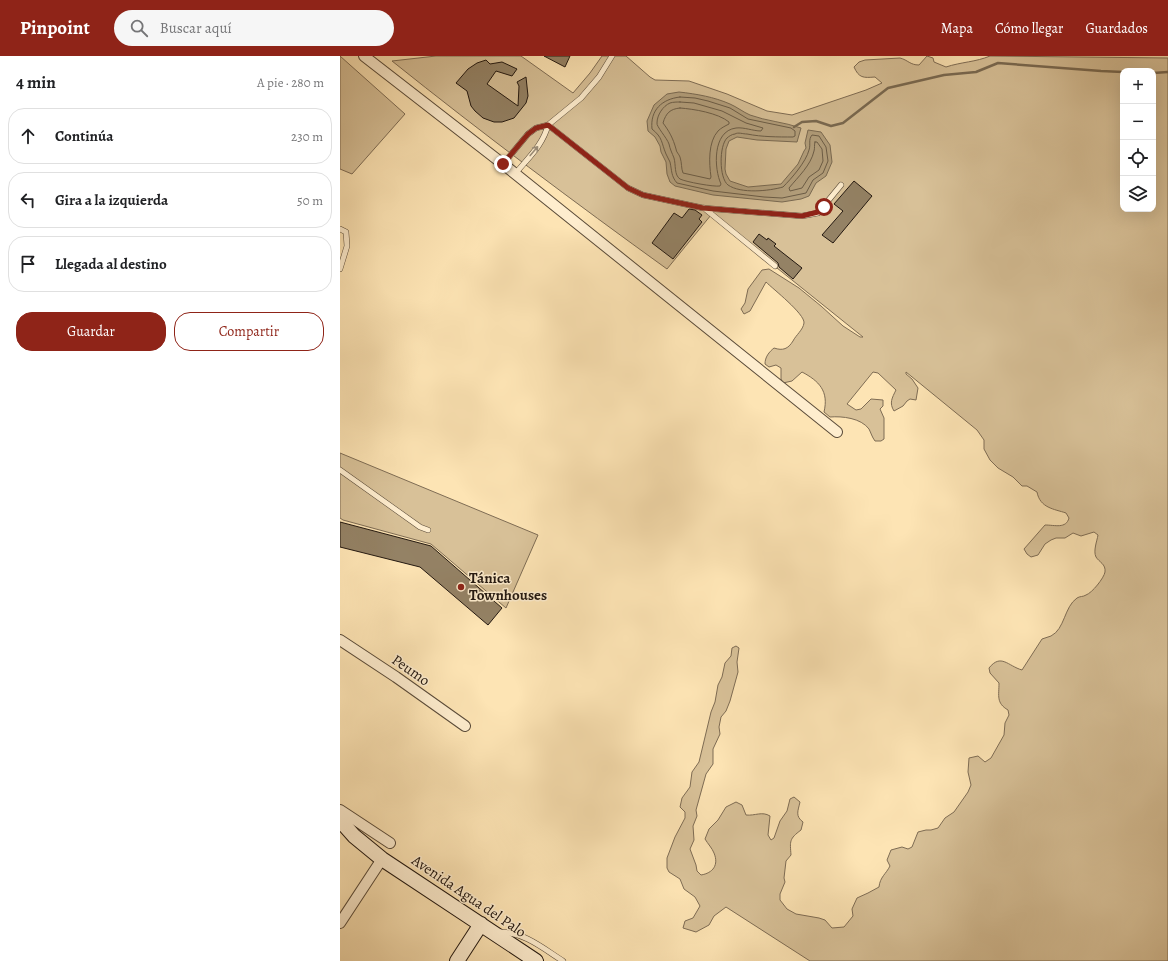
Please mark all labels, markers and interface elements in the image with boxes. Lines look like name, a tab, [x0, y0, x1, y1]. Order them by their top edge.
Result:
search box	[114, 10, 394, 46]
text: Pinpoint	[20, 15, 90, 41]
icon: search	[128, 17, 150, 39]
text: Buscar aquí	[160, 18, 232, 38]
text: Mapa	[941, 19, 973, 38]
text: Cómo llegar	[995, 19, 1063, 38]
text: Guardados	[1085, 19, 1148, 38]
map controls	[1120, 68, 1156, 212]
button: +	[1120, 68, 1156, 104]
text: 4 min	[16, 71, 56, 94]
text: A pie · 280 m	[257, 74, 324, 91]
button: −	[1120, 104, 1156, 140]
icon: ahead	[17, 125, 39, 147]
text: Continúa	[55, 126, 113, 146]
text: 230 m	[291, 128, 323, 145]
button: locate	[1120, 140, 1156, 176]
one-way arrow	[530, 146, 539, 156]
route end	[494, 155, 512, 173]
button: layers	[1120, 176, 1156, 212]
icon: left	[17, 189, 39, 211]
text: Gira a la izquierda	[55, 190, 168, 210]
text: 50 m	[297, 192, 323, 209]
route start	[815, 198, 833, 216]
icon: arrive	[17, 253, 39, 275]
text: Llegada al destino	[55, 254, 167, 274]
button: Guardar	[16, 312, 166, 351]
button: Compartir	[174, 312, 324, 351]
place label: Tánica Townhouses	[469, 568, 547, 605]
marker: Tánica Townhouses	[456, 582, 466, 592]
street label: Peumo	[388, 650, 434, 690]
street label: Avenida Agua del Palo	[407, 850, 530, 942]

